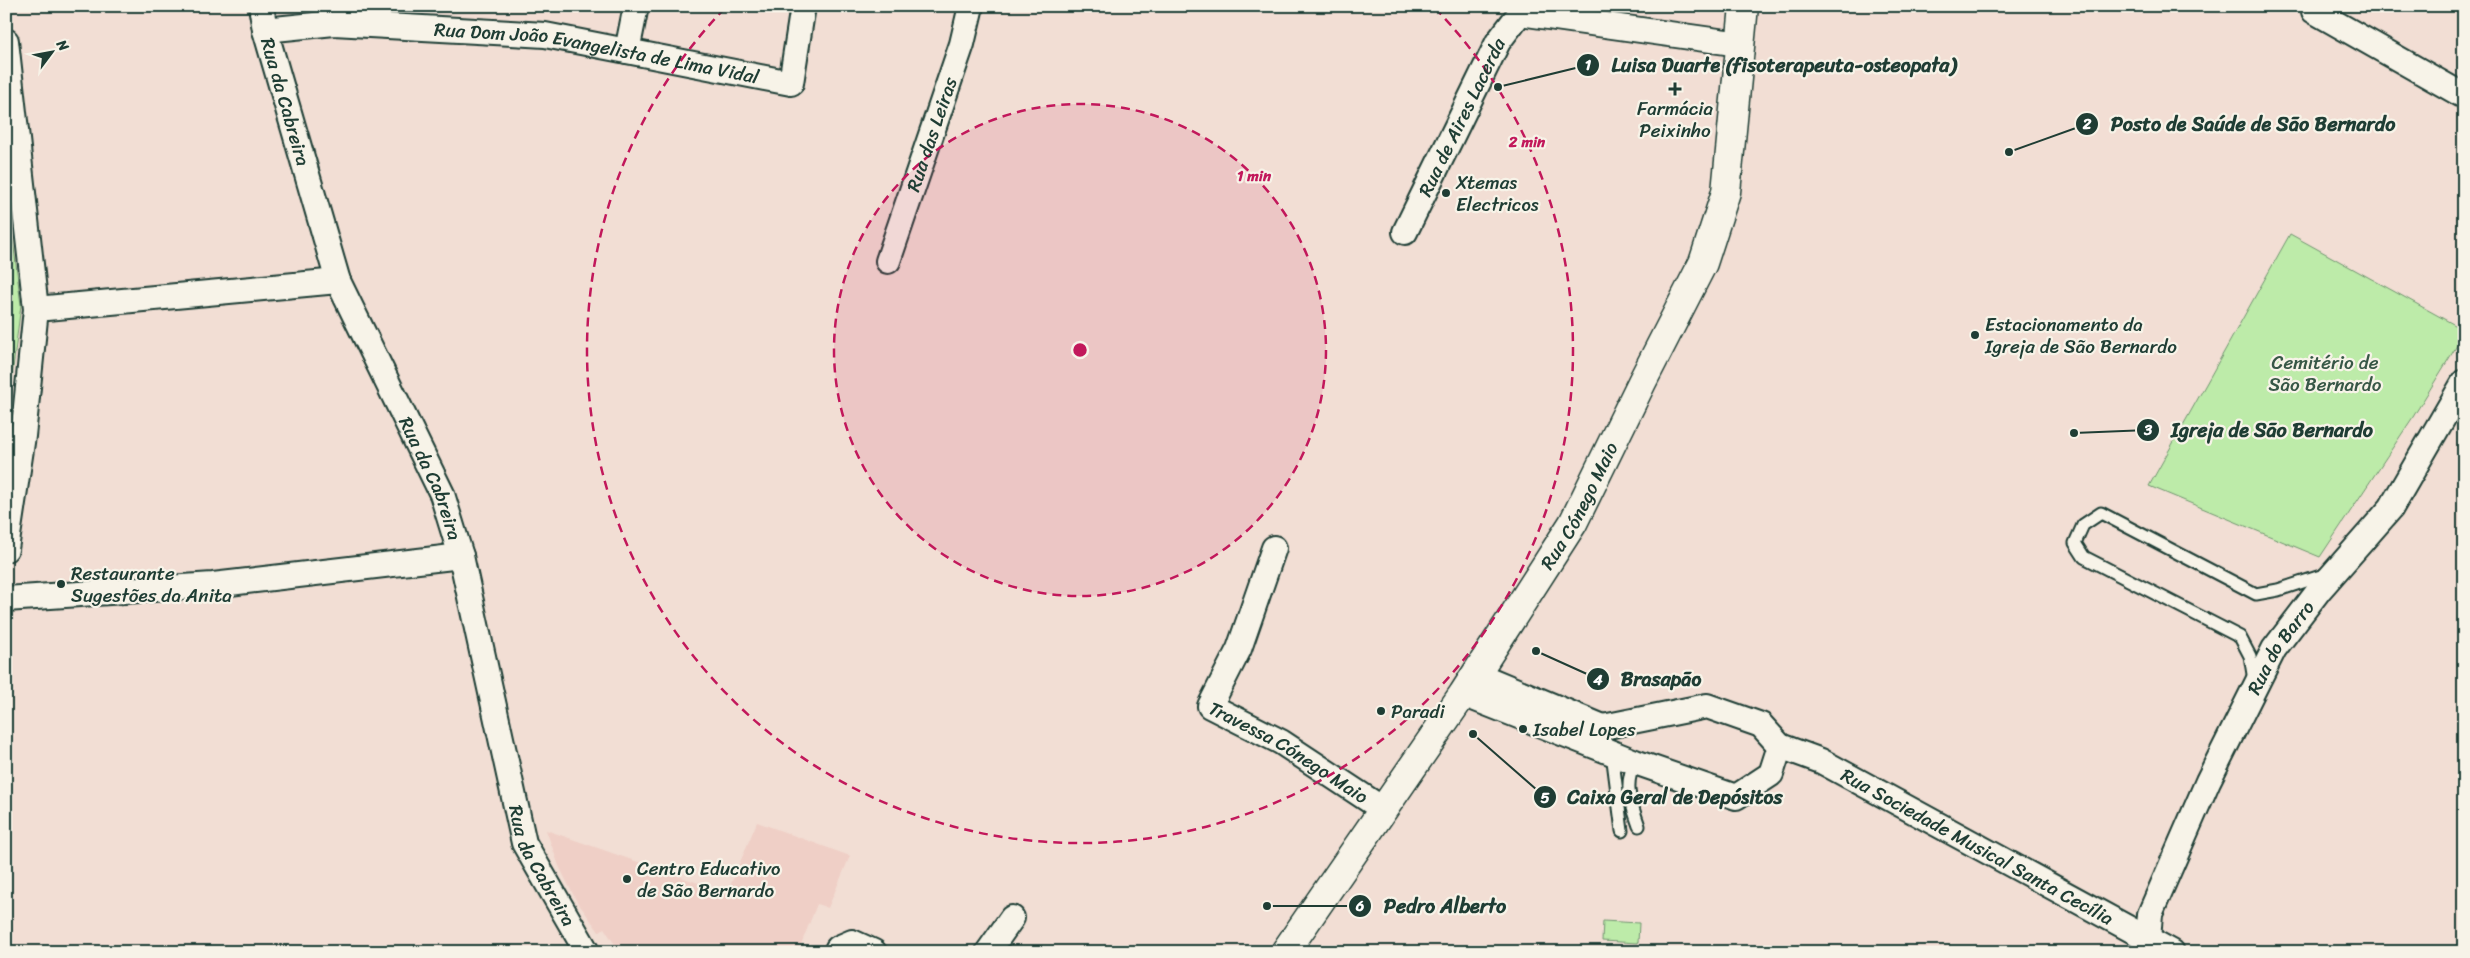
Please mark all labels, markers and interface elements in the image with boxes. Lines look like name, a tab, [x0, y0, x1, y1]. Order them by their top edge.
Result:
street label: Rua Dom João Evangelista de Lima Vidal	[433, 12, 762, 93]
north arrow	[28, 28, 78, 78]
street label: Rua de Aires Lacerda	[1408, 32, 1514, 202]
street label: Rua da Cabreira	[252, 33, 320, 170]
text: N	[49, 34, 76, 56]
callout: Luisa Duarte (fisoterapeuta-osteopata)	[1576, 47, 1967, 82]
text: Luisa Duarte (fisoterapeuta-osteopata)	[1612, 48, 1958, 83]
text: 1	[1585, 52, 1592, 78]
street label: Rua das Leiras	[896, 72, 966, 196]
marker: Farmácia Peixinho	[1669, 83, 1681, 95]
place label: Farmácia Peixinho	[1637, 92, 1713, 147]
callout: Posto de Saúde de São Bernardo	[2075, 107, 2405, 142]
text: Posto de Saúde de São Bernardo	[2111, 107, 2396, 142]
text: 2	[2082, 111, 2092, 137]
text: 2 min	[1508, 129, 1546, 155]
text: 1 min	[1237, 163, 1272, 189]
place label: Xtemas Electricos	[1455, 166, 1539, 221]
marker: Xtemas Electricos	[1440, 187, 1452, 199]
place label: Estacionamento da Igreja de São Bernardo	[1984, 308, 2177, 363]
marker: Estacionamento da Igreja de São Bernardo	[1969, 329, 1981, 341]
centre of rings	[1071, 341, 1089, 359]
park label: Cemitério de São Bernardo	[2268, 346, 2382, 401]
street label: Rua da Cabreira	[390, 410, 472, 545]
callout: Igreja de São Bernardo	[2136, 412, 2383, 447]
text: Igreja de São Bernardo	[2170, 413, 2374, 448]
text: 3	[2143, 417, 2153, 443]
street label: Rua Cónego Maio	[1531, 436, 1627, 576]
place label: Restaurante Sugestões da Anita	[71, 557, 232, 612]
marker: Restaurante Sugestões da Anita	[55, 578, 67, 590]
street label: Rua do Barro	[2237, 592, 2323, 700]
callout: Brasapão	[1586, 662, 1711, 697]
text: Brasapão	[1621, 662, 1701, 697]
text: 4	[1592, 667, 1603, 693]
street label: Travessa Cónego Maio	[1203, 691, 1376, 812]
place label: Paradi	[1391, 695, 1445, 728]
marker: Paradi	[1375, 705, 1387, 717]
place label: Isabel Lopes	[1532, 713, 1636, 746]
marker: Isabel Lopes	[1517, 723, 1529, 735]
street label: Rua Sociedade Musical Santa Cecília	[1835, 758, 2120, 934]
callout: Caixa Geral de Depósitos	[1532, 780, 1793, 815]
text: Caixa Geral de Depósitos	[1566, 780, 1783, 815]
text: 5	[1540, 785, 1550, 811]
street label: Rua da Cabreira	[500, 802, 585, 933]
place label: Centro Educativo de São Bernardo	[637, 852, 780, 907]
marker: Centro Educativo de São Bernardo	[621, 873, 633, 885]
callout: Pedro Alberto	[1348, 888, 1516, 923]
text: Pedro Alberto	[1384, 889, 1507, 924]
text: 6	[1355, 893, 1365, 919]

